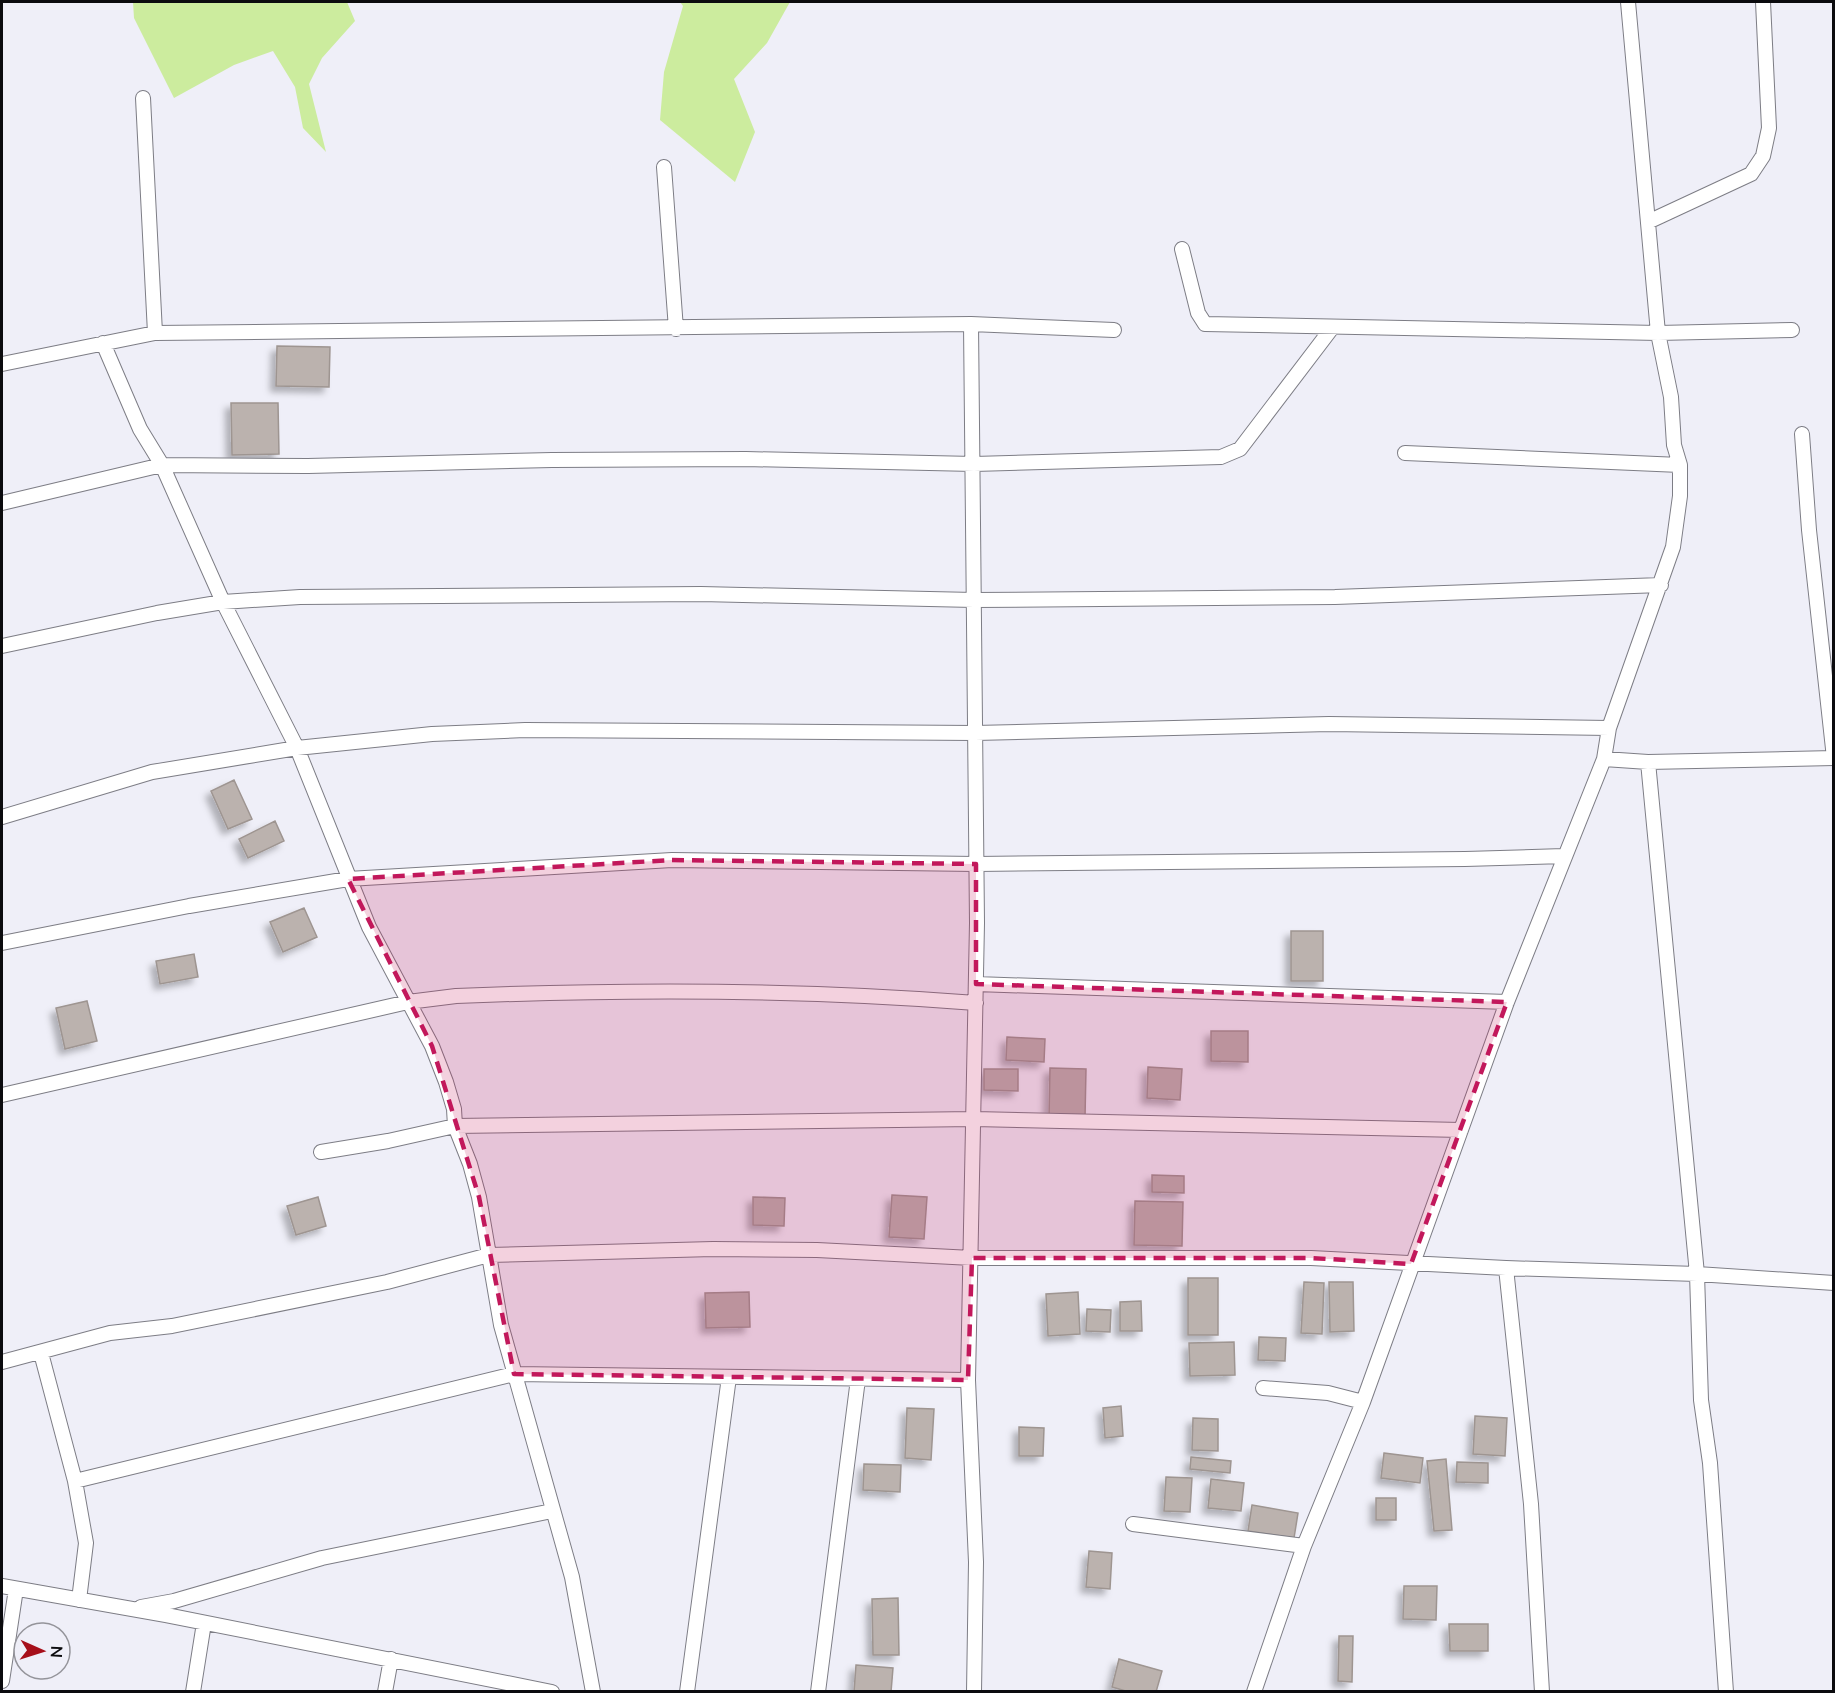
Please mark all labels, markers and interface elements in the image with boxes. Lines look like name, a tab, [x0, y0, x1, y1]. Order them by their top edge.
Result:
north arrow	[12, 1621, 72, 1681]
text: N	[47, 1645, 67, 1658]

